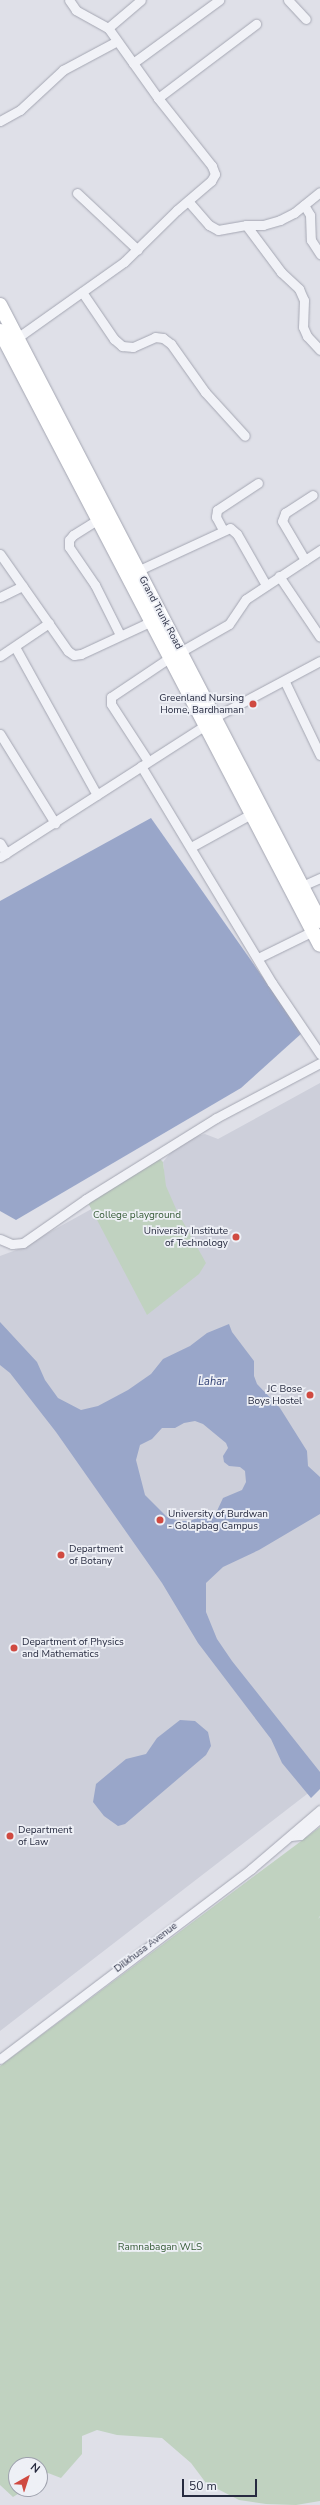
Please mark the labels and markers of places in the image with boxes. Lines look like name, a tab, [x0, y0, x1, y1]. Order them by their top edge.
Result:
place label: Greenland Nursing Home, Bardhaman	[159, 692, 244, 716]
marker: Greenland Nursing Home, Bardhaman	[247, 698, 259, 710]
place label: University Institute of Technology	[144, 1225, 228, 1248]
marker: University Institute of Technology	[231, 1232, 241, 1242]
place label: JC Bose Boys Hostel	[248, 1383, 302, 1406]
marker: JC Bose Boys Hostel	[305, 1390, 315, 1400]
place label: University of Burdwan - Golapbag Campus	[168, 1508, 268, 1532]
marker: University of Burdwan - Golapbag Campus	[155, 1515, 165, 1525]
place label: Department of Botany	[69, 1543, 123, 1566]
marker: Department of Botany	[56, 1550, 66, 1560]
place label: Department of Physics and Mathematics	[22, 1636, 124, 1660]
marker: Department of Physics and Mathematics	[9, 1643, 19, 1653]
place label: Department of Law	[18, 1824, 72, 1848]
marker: Department of Law	[5, 1831, 15, 1841]

